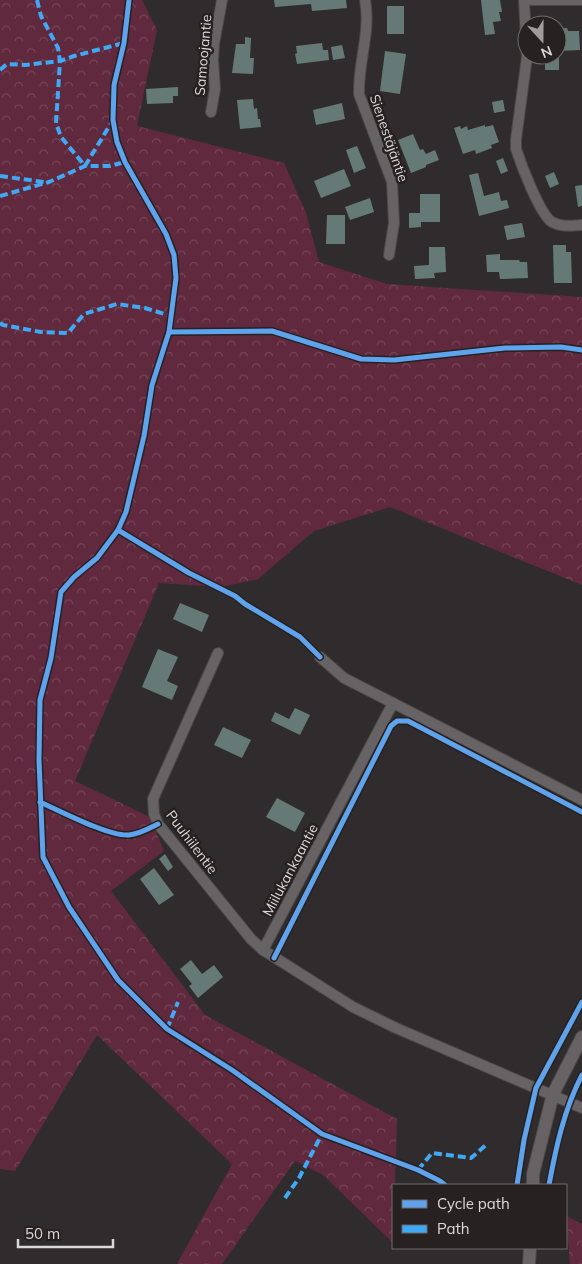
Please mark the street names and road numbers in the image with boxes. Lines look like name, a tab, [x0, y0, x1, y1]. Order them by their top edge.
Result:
street label: Samoojantie	[190, 14, 216, 96]
street label: Sienestäjäntie	[366, 92, 412, 184]
street label: Puuhiilentie	[162, 807, 222, 877]
street label: Miilukankaantie	[258, 821, 322, 919]

